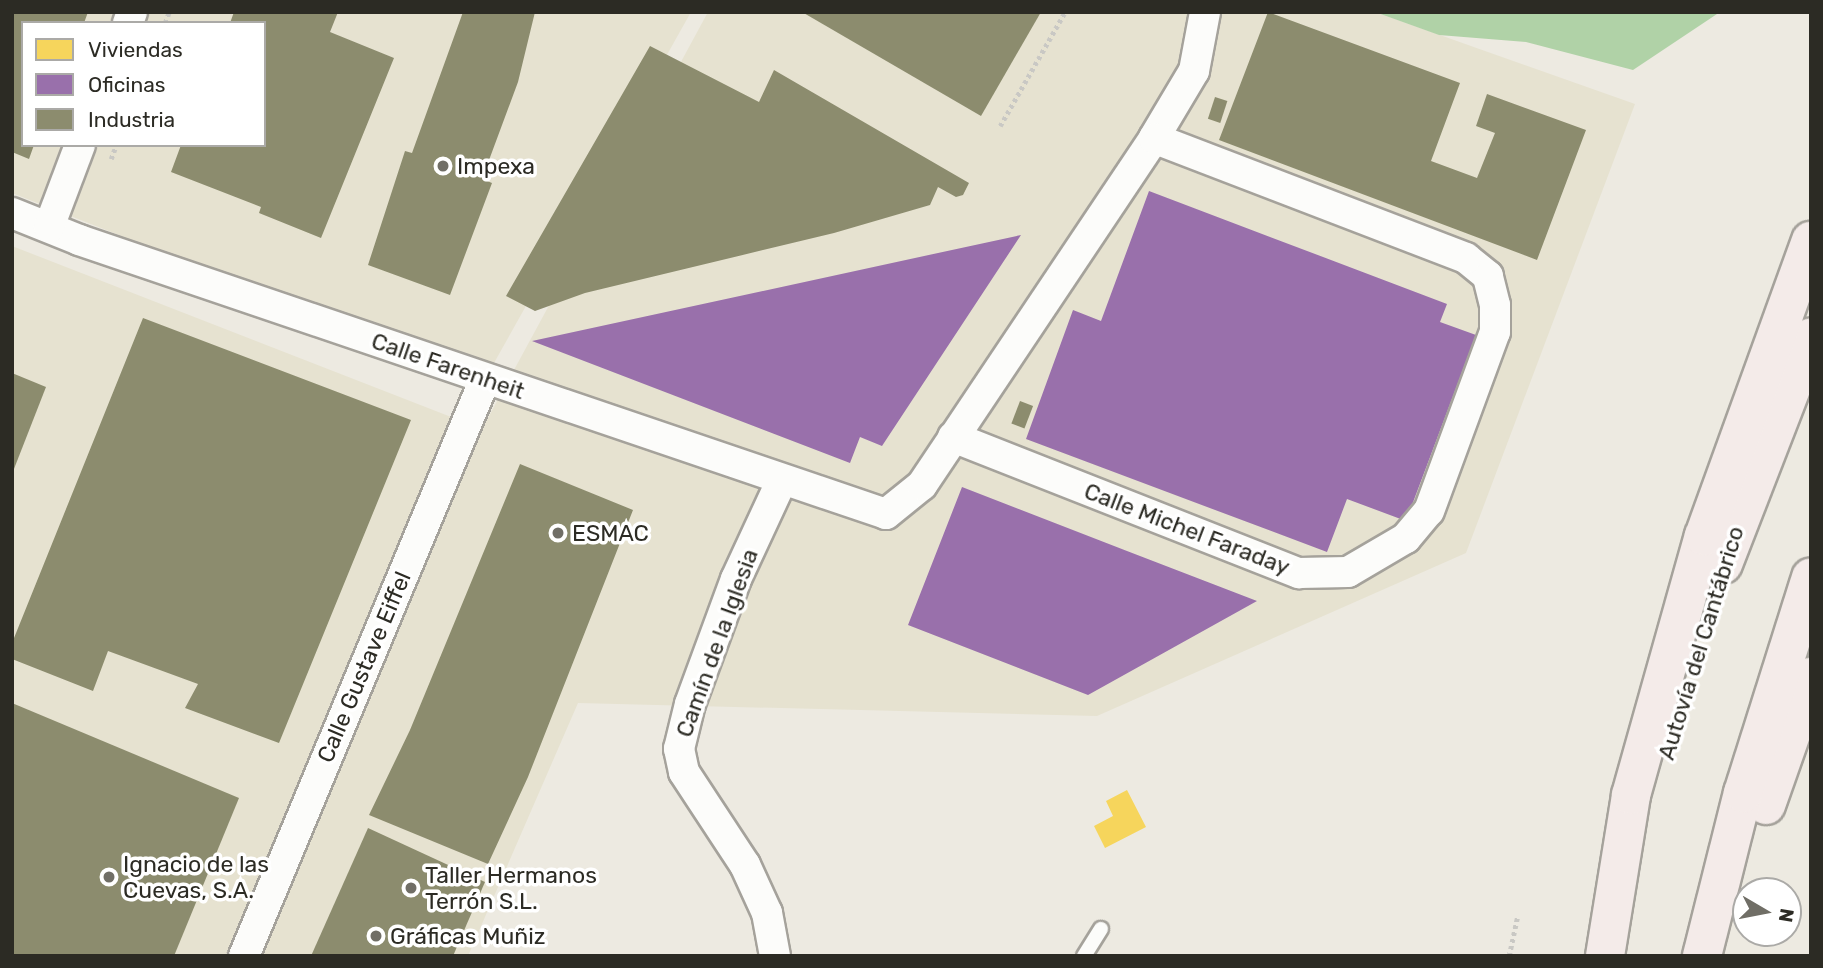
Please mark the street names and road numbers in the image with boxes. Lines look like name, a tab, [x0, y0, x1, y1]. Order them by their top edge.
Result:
street label: Calle Farenheit	[368, 327, 528, 405]
street label: Calle Michel Faraday	[1080, 477, 1294, 581]
street label: Autovía del Cantábrico	[1652, 523, 1750, 763]
street label: Camín de la Iglesia	[670, 545, 764, 741]
street label: Calle Gustave Eiffel	[311, 567, 417, 767]

